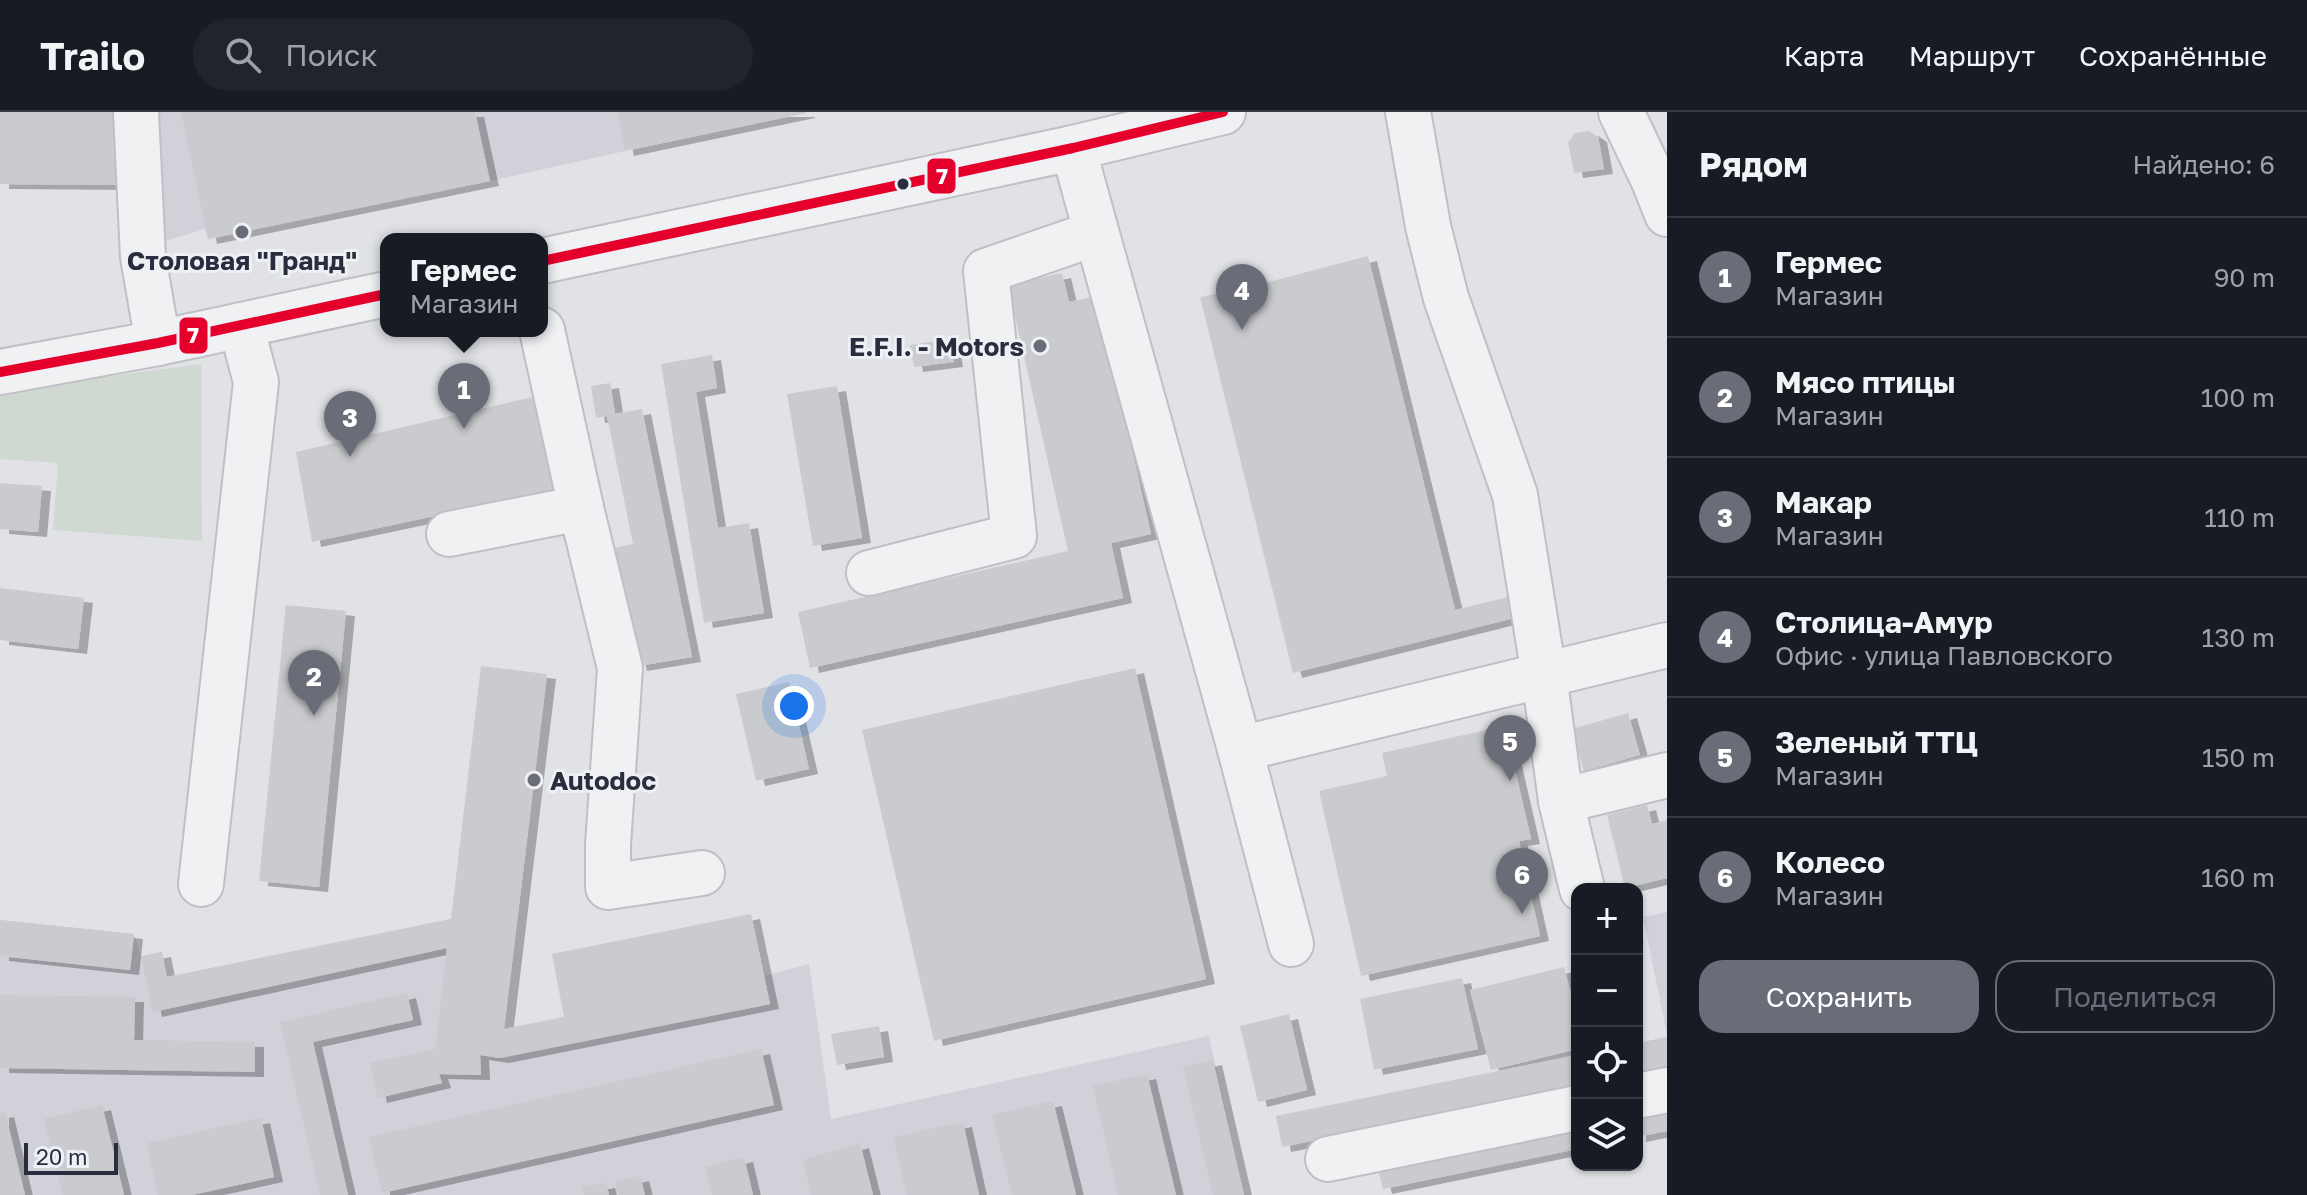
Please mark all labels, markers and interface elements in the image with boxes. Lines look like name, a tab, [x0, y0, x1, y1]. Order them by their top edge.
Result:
search box	[193, 19, 753, 91]
text: Trailo	[40, 33, 145, 78]
icon: search	[221, 33, 265, 77]
text: Поиск	[285, 37, 378, 73]
text: Карта	[1784, 39, 1865, 72]
text: Маршрут	[1909, 39, 2035, 72]
text: Сохранённые	[2079, 39, 2267, 72]
text: Рядом	[1699, 144, 1808, 184]
text: Найдено: 6	[2132, 149, 2275, 180]
line badge: 7	[926, 157, 957, 195]
text: 7	[936, 162, 948, 189]
unlabelled marker	[895, 176, 911, 192]
marker: Столовая "Гранд"	[233, 223, 251, 241]
popup	[380, 233, 548, 337]
text: Гермес	[1775, 244, 1882, 280]
place label: Столовая "Гранд"	[127, 245, 357, 276]
text: Гермес	[410, 252, 517, 288]
text: 1	[1718, 262, 1732, 293]
text: 90 m	[2214, 262, 2275, 293]
pin: 4	[1216, 264, 1268, 330]
text: Магазин	[1775, 280, 1884, 311]
text: Магазин	[410, 288, 518, 319]
line badge: 7	[178, 316, 209, 355]
text: 7	[187, 321, 199, 348]
place label: E.F.I. - Motors	[849, 331, 1024, 362]
marker: E.F.I. - Motors	[1031, 337, 1049, 355]
pin: 1	[438, 363, 490, 429]
text: Мясо птицы	[1775, 364, 1956, 400]
text: 2	[1717, 382, 1733, 413]
text: 100 m	[2201, 382, 2275, 413]
pin: 3	[324, 391, 376, 457]
text: Магазин	[1775, 400, 1884, 431]
text: Макар	[1775, 484, 1872, 520]
text: 3	[1717, 502, 1733, 533]
text: 110 m	[2204, 502, 2275, 533]
text: Магазин	[1775, 520, 1884, 551]
text: Столица-Амур	[1775, 604, 1993, 640]
text: 4	[1717, 622, 1733, 653]
text: 130 m	[2202, 622, 2275, 653]
text: Офис · улица Павловского	[1775, 640, 2113, 671]
pin: 2	[288, 650, 340, 716]
your location	[774, 686, 814, 726]
pin: 5	[1484, 715, 1536, 781]
text: Зеленый ТТЦ	[1775, 724, 1978, 760]
text: 5	[1717, 742, 1733, 773]
text: 150 m	[2202, 742, 2275, 773]
text: Магазин	[1775, 760, 1884, 791]
place label: Autodoc	[550, 765, 656, 796]
marker: Autodoc	[525, 771, 543, 789]
text: Колесо	[1775, 844, 1885, 880]
pin: 6	[1496, 848, 1548, 914]
text: 6	[1717, 862, 1733, 893]
text: 160 m	[2201, 862, 2275, 893]
text: Магазин	[1775, 880, 1884, 911]
map controls	[1571, 883, 1643, 1171]
button: +	[1571, 883, 1643, 955]
button: −	[1571, 955, 1643, 1027]
button: Сохранить	[1699, 960, 1979, 1033]
button: Поделиться	[1995, 960, 2275, 1033]
button: locate	[1571, 1027, 1643, 1099]
button: layers	[1571, 1099, 1643, 1171]
scale bar	[24, 1139, 118, 1175]
text: 20 m	[36, 1143, 87, 1170]

